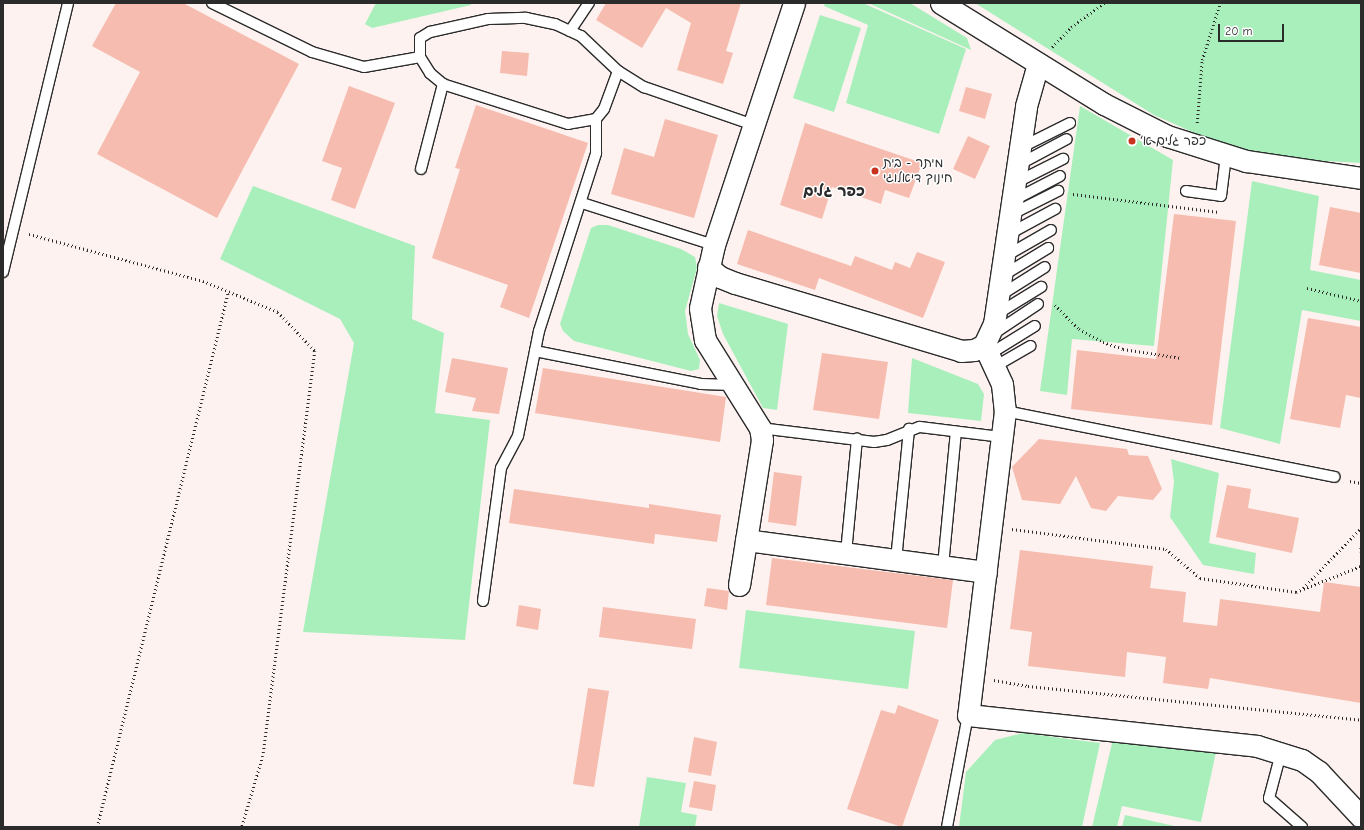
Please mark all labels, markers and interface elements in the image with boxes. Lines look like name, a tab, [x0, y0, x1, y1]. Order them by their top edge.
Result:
scale bar	[1220, 16, 1286, 42]
text: 20 m	[1225, 24, 1253, 38]
place label: כפר גלים א׳	[1140, 133, 1206, 149]
marker: כפר גלים א׳	[1127, 136, 1137, 146]
place label: מיתר - בית חינוך דיאלוגי	[883, 156, 953, 187]
marker: מיתר - בית חינוך דיאלוגי	[870, 166, 880, 176]
district label: כפר גלים	[803, 183, 865, 201]

